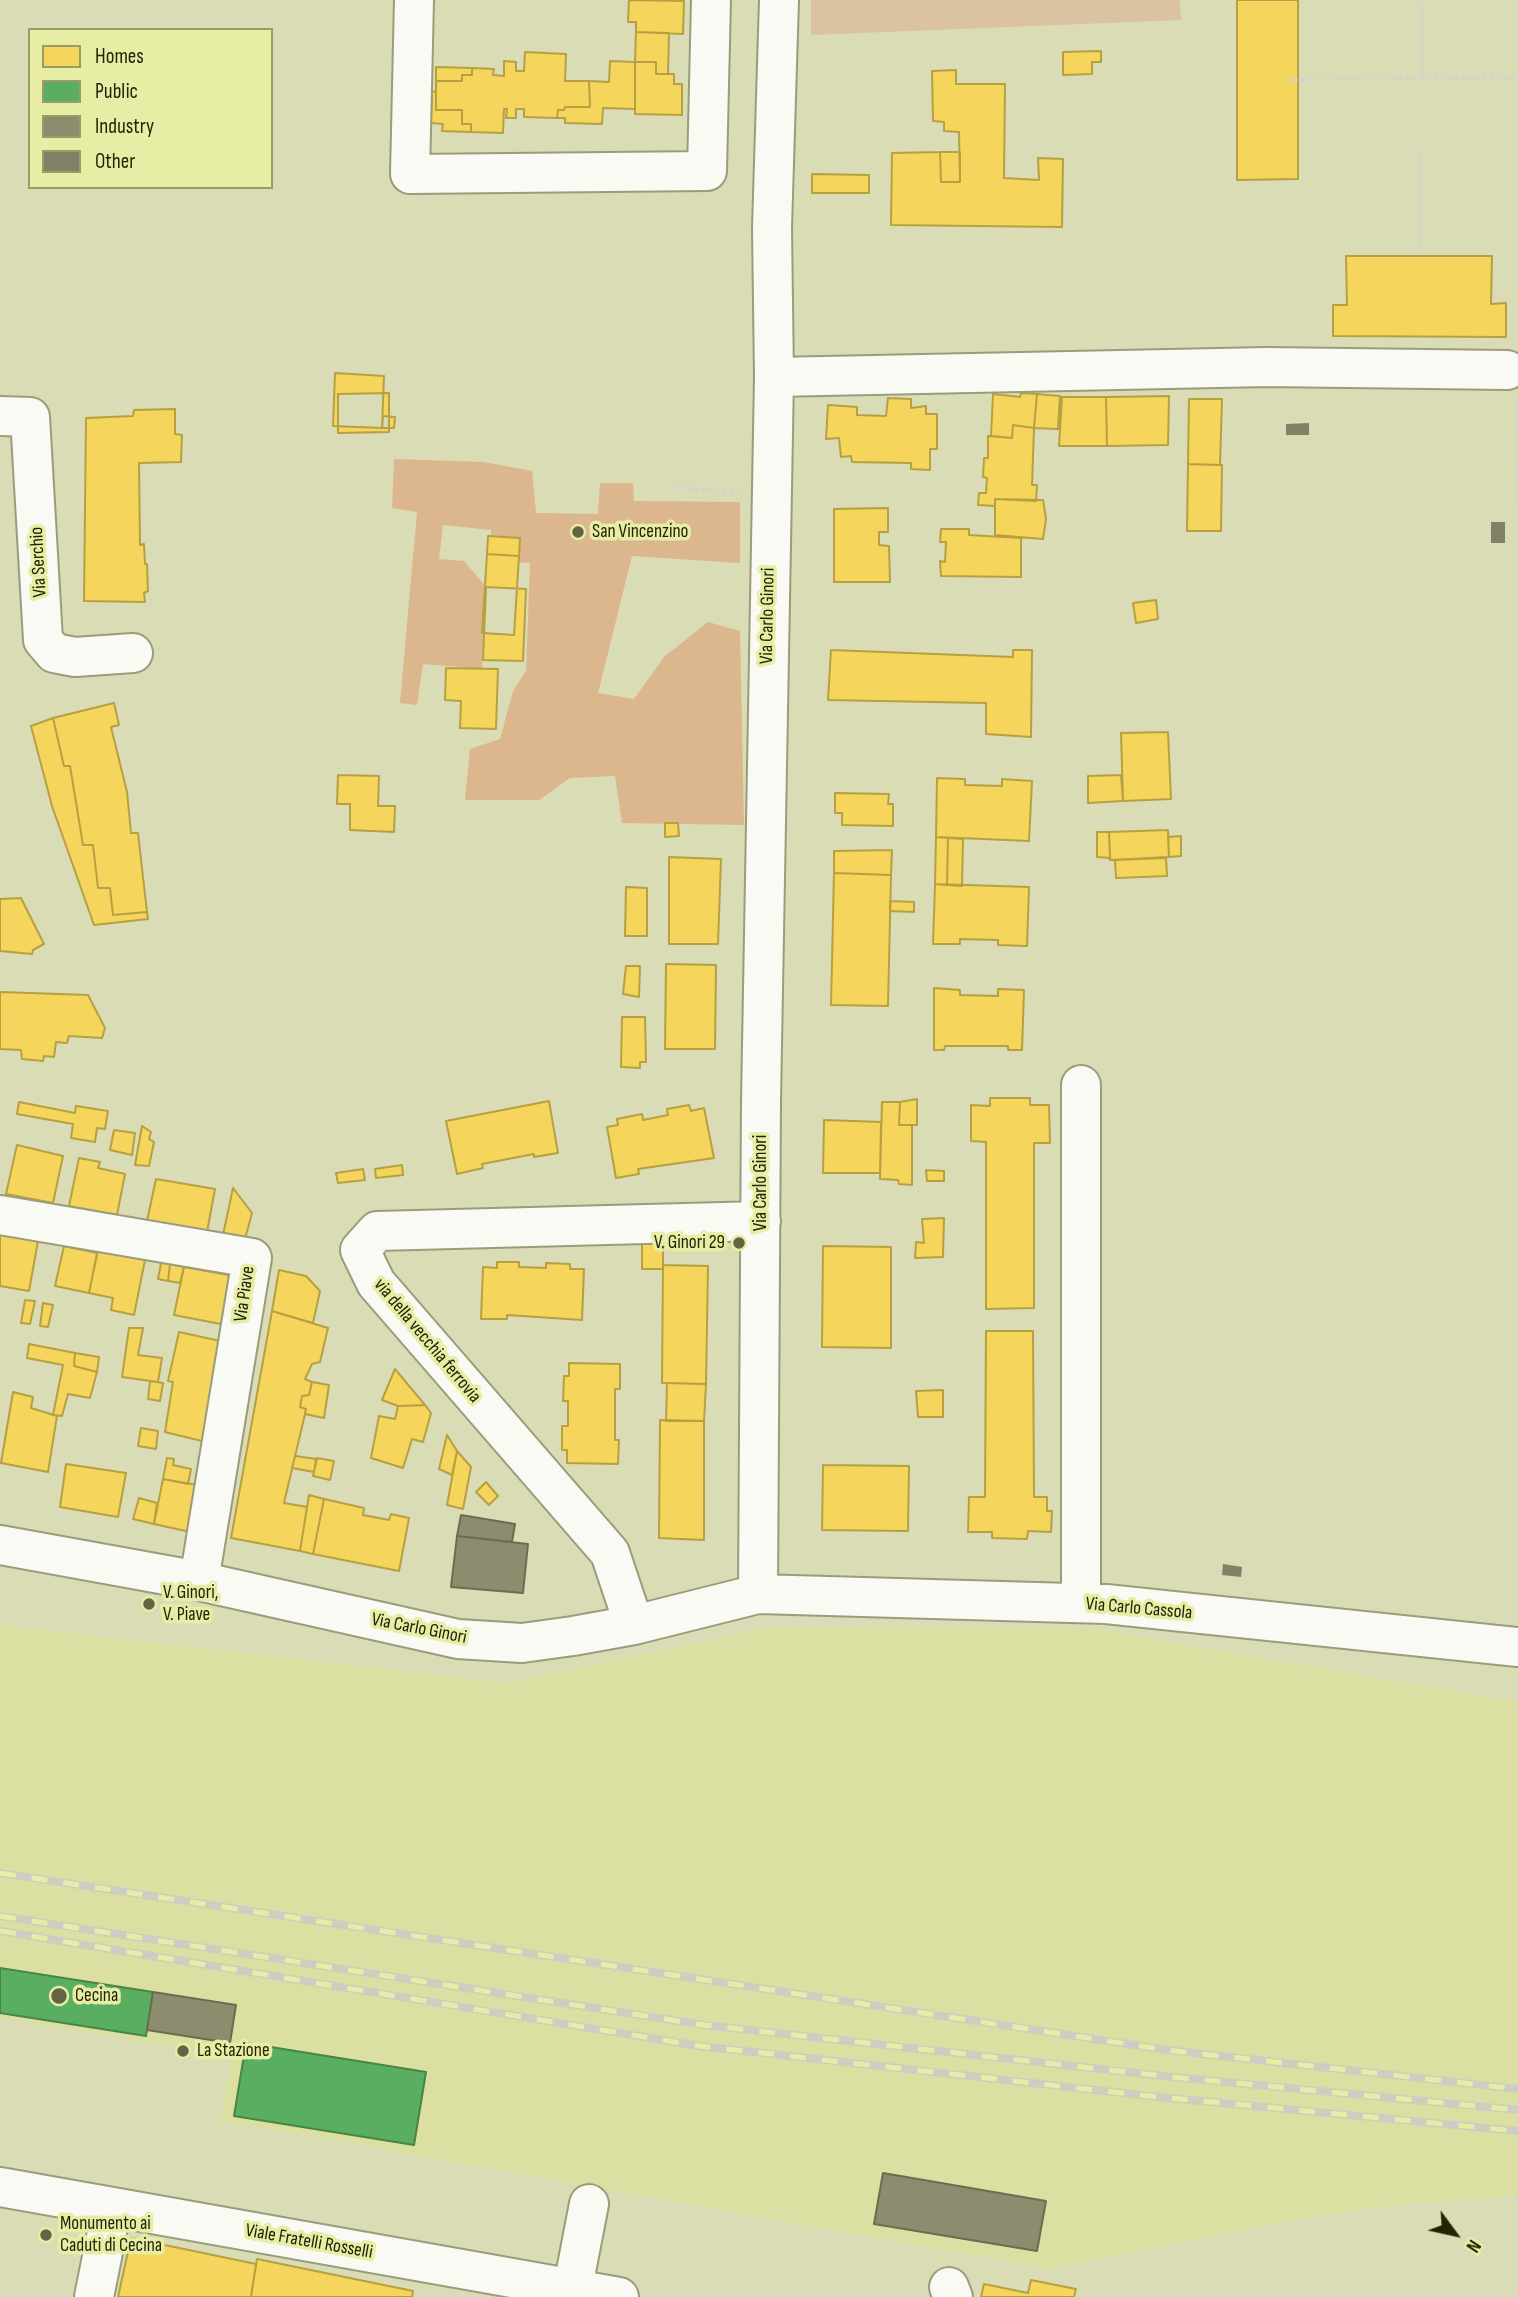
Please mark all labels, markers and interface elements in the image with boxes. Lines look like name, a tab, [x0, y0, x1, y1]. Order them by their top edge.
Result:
legend	[28, 28, 273, 189]
text: Homes	[95, 44, 144, 69]
text: Public	[95, 79, 138, 104]
text: Industry	[95, 114, 154, 139]
text: Other	[95, 149, 135, 174]
place label: San Vincenzino	[592, 521, 688, 543]
marker: San Vincenzino	[570, 524, 586, 540]
street label: Via Serchio	[26, 526, 52, 598]
street label: Via Carlo Ginori	[756, 568, 780, 664]
street label: Via Carlo Ginori	[750, 1135, 772, 1231]
place label: V. Ginori 29	[654, 1232, 725, 1254]
marker: V. Ginori 29	[731, 1235, 747, 1251]
street label: Via Piave	[230, 1265, 260, 1323]
street label: via della vecchia ferrovia	[368, 1274, 486, 1408]
place label: V. Ginori, V. Piave	[163, 1582, 218, 1626]
street label: Via Carlo Cassola	[1085, 1593, 1193, 1625]
marker: V. Ginori, V. Piave	[141, 1596, 157, 1612]
street label: Via Carlo Ginori	[369, 1609, 469, 1649]
place label: Cecina	[75, 1985, 118, 2007]
marker: Cecina	[49, 1986, 69, 2006]
place label: La Stazione	[197, 2040, 270, 2062]
marker: La Stazione	[175, 2043, 191, 2059]
north arrow	[1420, 2199, 1490, 2269]
place label: Monumento ai Caduti di Cecina	[60, 2213, 162, 2257]
street label: Viale Fratelli Rosselli	[243, 2220, 375, 2264]
marker: Monumento ai Caduti di Cecina	[38, 2227, 54, 2243]
text: N	[1461, 2235, 1485, 2256]

